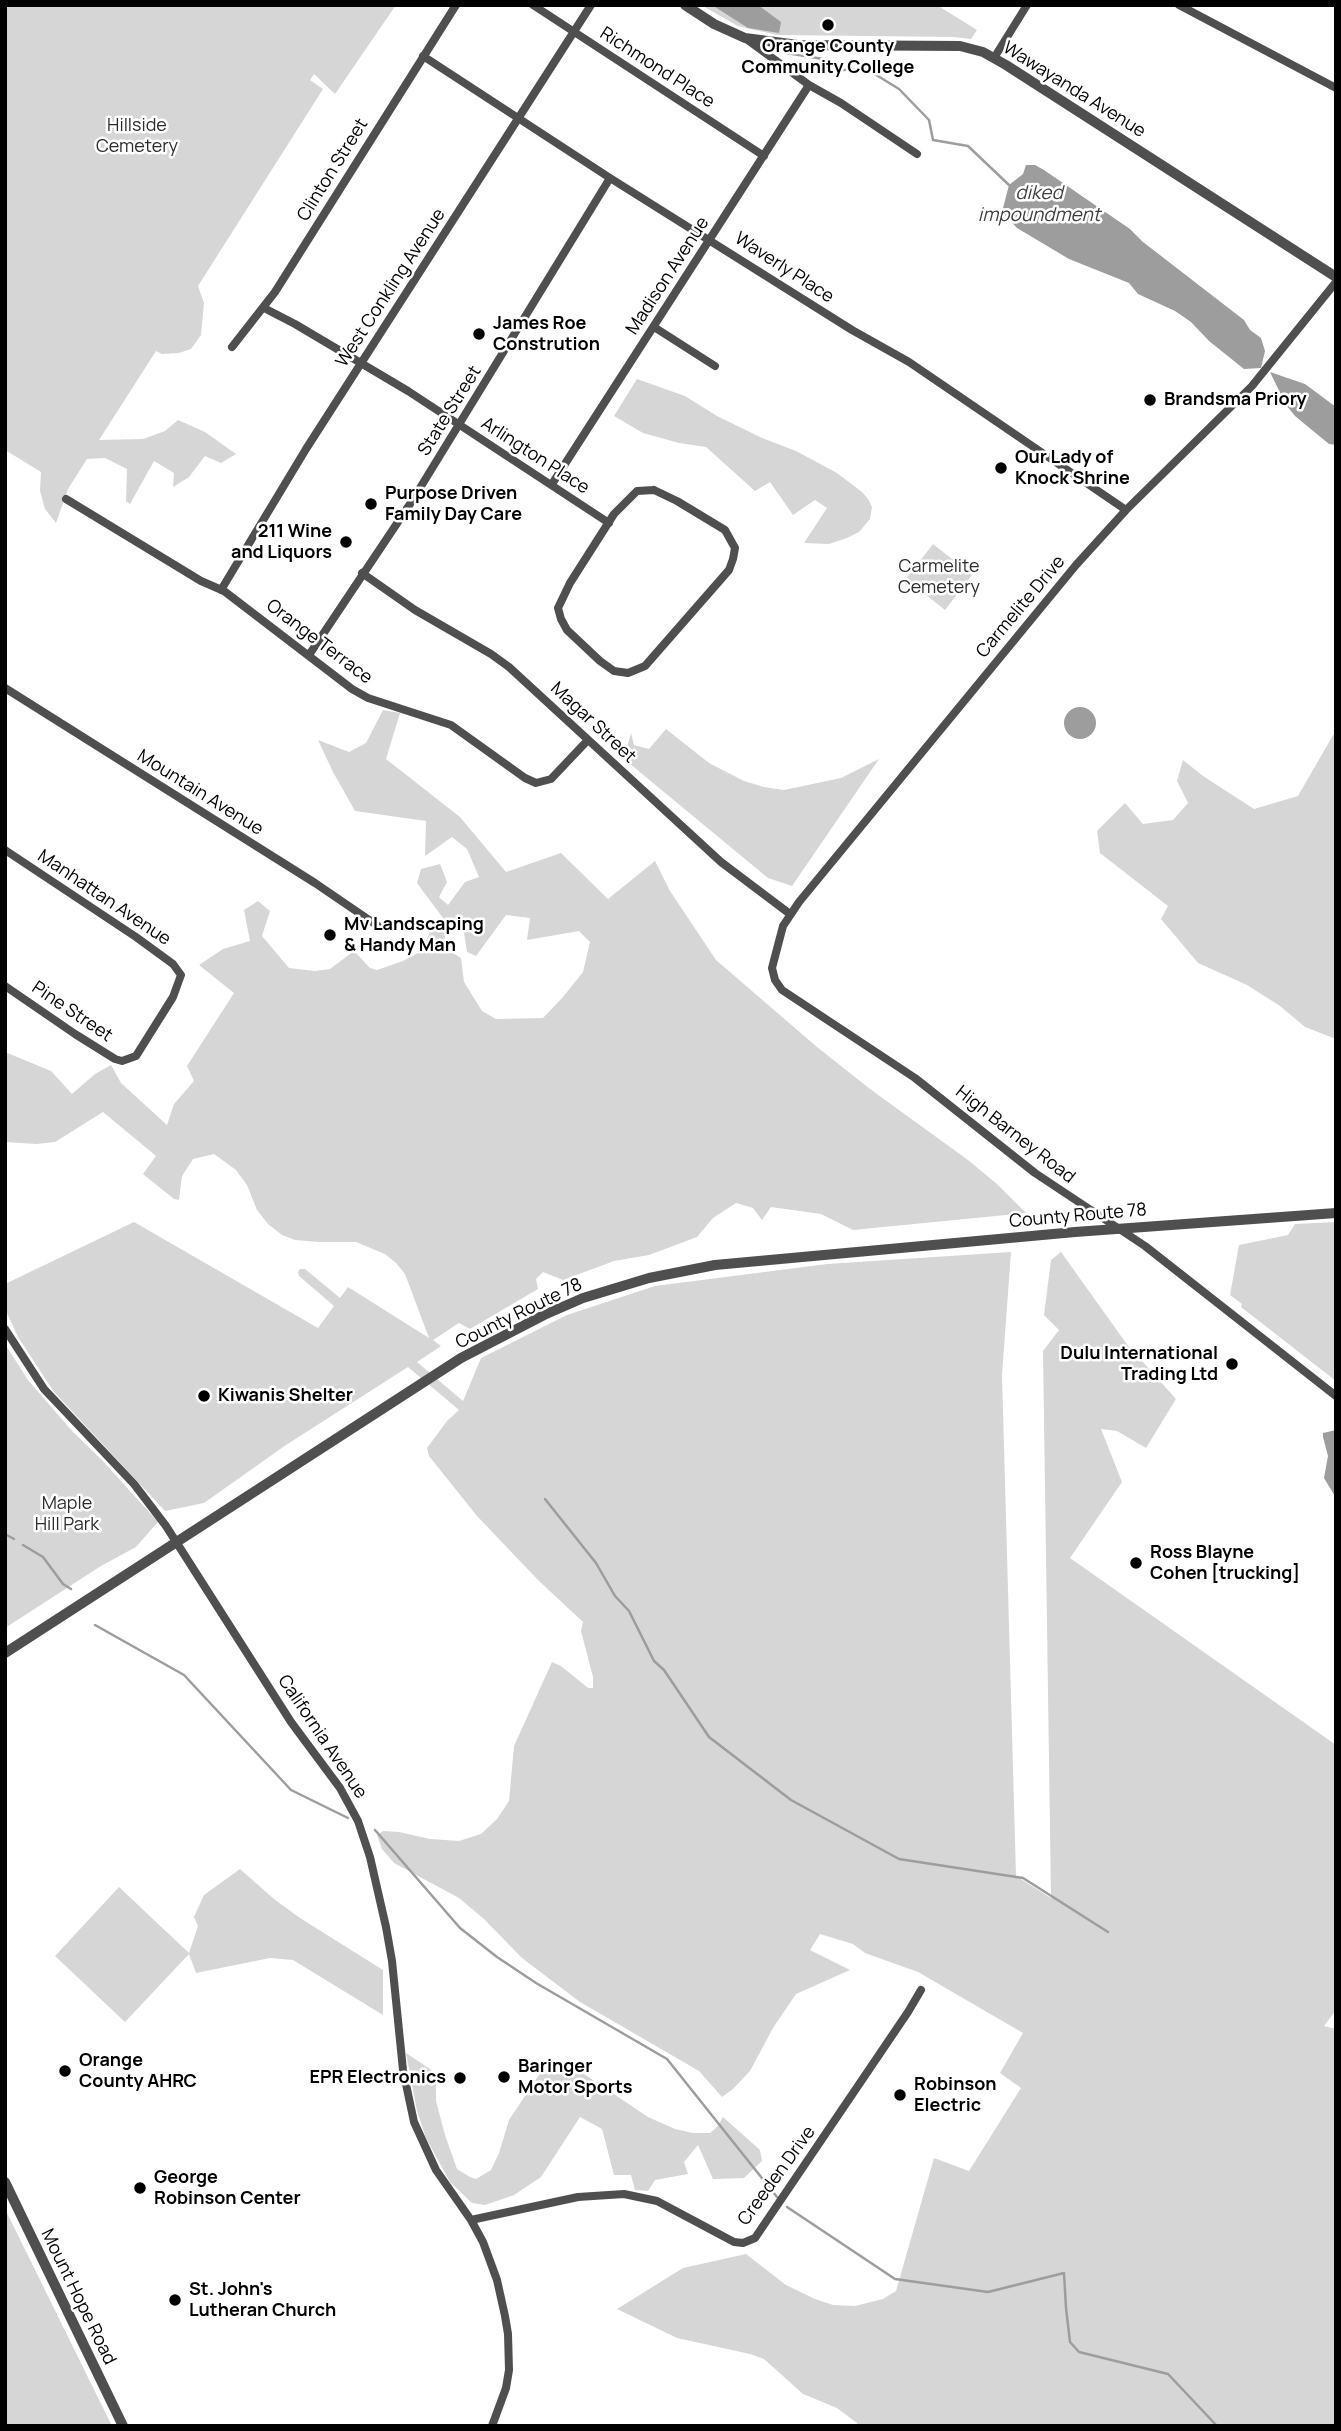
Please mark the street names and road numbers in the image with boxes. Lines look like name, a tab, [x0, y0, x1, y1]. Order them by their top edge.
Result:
street label: Richmond Place	[596, 23, 718, 113]
street label: Wawayanda Avenue	[999, 37, 1149, 143]
street label: Clinton Street	[293, 115, 373, 225]
street label: West Conkling Avenue	[332, 205, 450, 371]
street label: Madison Avenue	[622, 213, 714, 339]
street label: Waverly Place	[730, 228, 838, 308]
street label: State Street	[414, 362, 486, 460]
street label: Arlington Place	[477, 413, 593, 499]
street label: Carmelite Drive	[972, 552, 1070, 662]
street label: Orange Terrace	[262, 595, 376, 689]
street label: Magar Street	[546, 678, 640, 768]
street label: Mountain Avenue	[133, 746, 267, 840]
street label: Manhattan Avenue	[33, 845, 175, 951]
street label: Pine Street	[28, 977, 116, 1047]
street label: High Barney Road	[951, 1082, 1079, 1188]
street label: County Route 78	[1008, 1199, 1148, 1233]
street label: County Route 78	[452, 1274, 586, 1354]
street label: California Avenue	[273, 1671, 371, 1803]
street label: Creeden Drive	[734, 2122, 820, 2230]
street label: Mount Hope Road	[36, 2226, 120, 2368]

